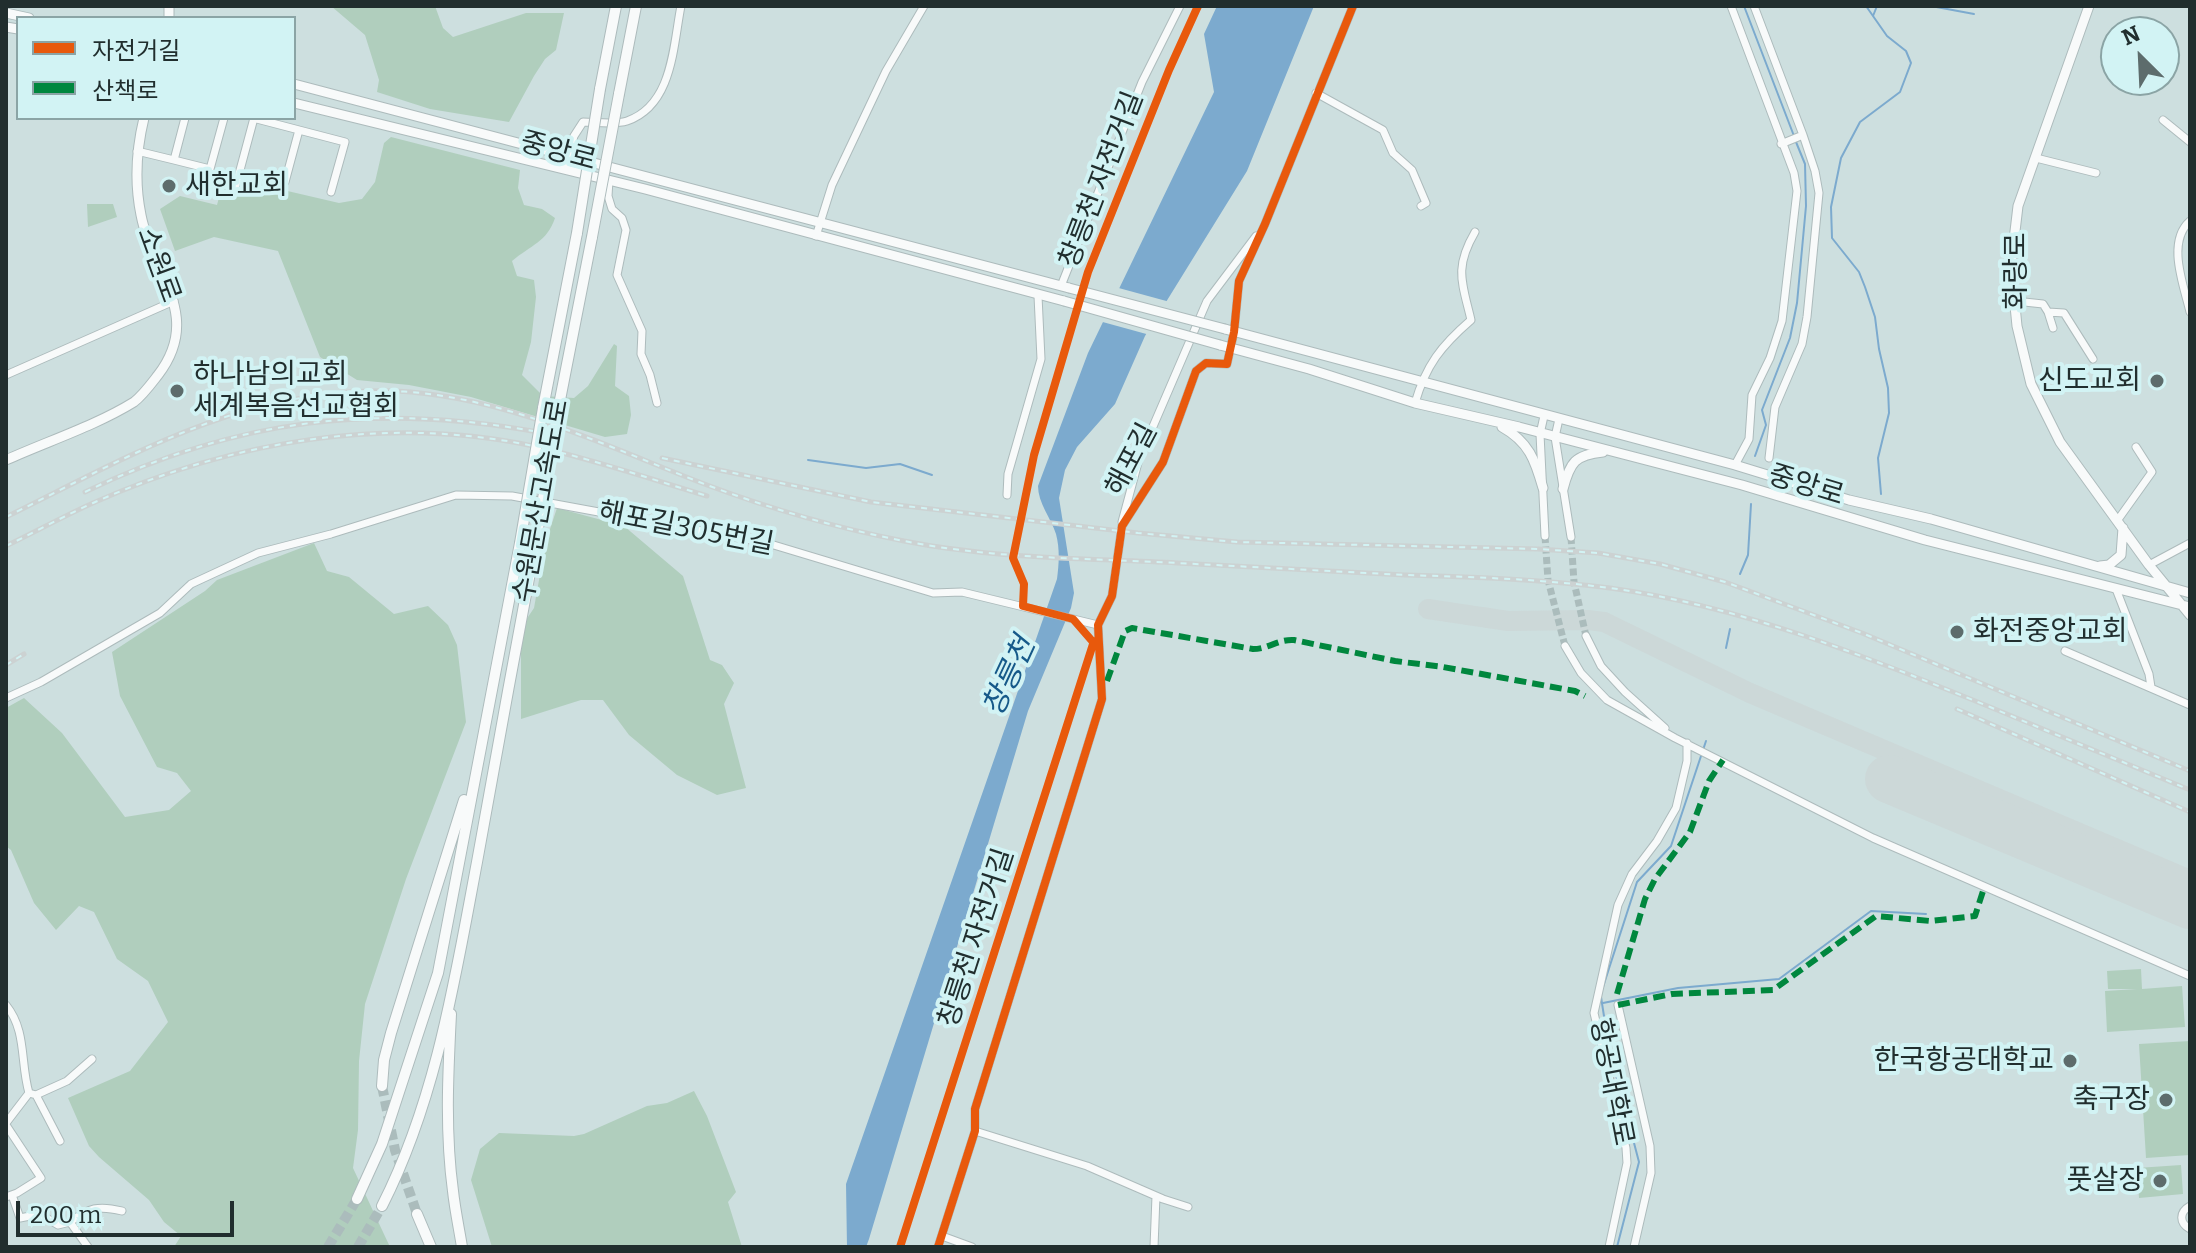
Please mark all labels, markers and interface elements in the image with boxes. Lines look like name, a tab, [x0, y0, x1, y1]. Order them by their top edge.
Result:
legend	[16, 16, 296, 120]
north arrow	[2100, 16, 2180, 96]
text: N	[2118, 20, 2144, 51]
text: 자전거길	[92, 37, 180, 65]
text: 산책로	[92, 77, 158, 105]
street label: 창릉천 자전거길	[1053, 87, 1151, 273]
street label: 중앙로	[516, 126, 600, 178]
place label: 새한교회	[185, 169, 288, 203]
marker: 새한교회	[160, 177, 178, 195]
street label: 소원로	[129, 223, 187, 307]
street label: 화랑로	[2000, 232, 2034, 310]
place label: 하나남의교회 세계복음선교협회	[193, 358, 399, 424]
place label: 신도교회	[2038, 364, 2141, 398]
marker: 신도교회	[2148, 372, 2166, 390]
marker: 하나남의교회 세계복음선교협회	[168, 382, 186, 400]
street label: 수원문산고속도로	[508, 397, 576, 605]
street label: 해포길	[1099, 418, 1165, 502]
street label: 중앙로	[1764, 459, 1848, 513]
street label: 해포길305번길	[596, 496, 776, 562]
place label: 화전중앙교회	[1973, 615, 2128, 649]
marker: 화전중앙교회	[1948, 623, 1966, 641]
water label: 창릉천	[976, 632, 1044, 722]
street label: 창릉천 자전거길	[932, 844, 1022, 1032]
street label: 항공대학로	[1582, 1016, 1640, 1148]
place label: 한국항공대학교	[1874, 1044, 2054, 1078]
marker: 한국항공대학교	[2061, 1052, 2079, 1070]
place label: 축구장	[2073, 1083, 2150, 1117]
marker: 축구장	[2157, 1091, 2175, 1109]
place label: 풋살장	[2067, 1164, 2144, 1198]
marker: 풋살장	[2151, 1172, 2169, 1190]
scale bar	[20, 1185, 238, 1235]
text: 200 m	[30, 1201, 102, 1229]

